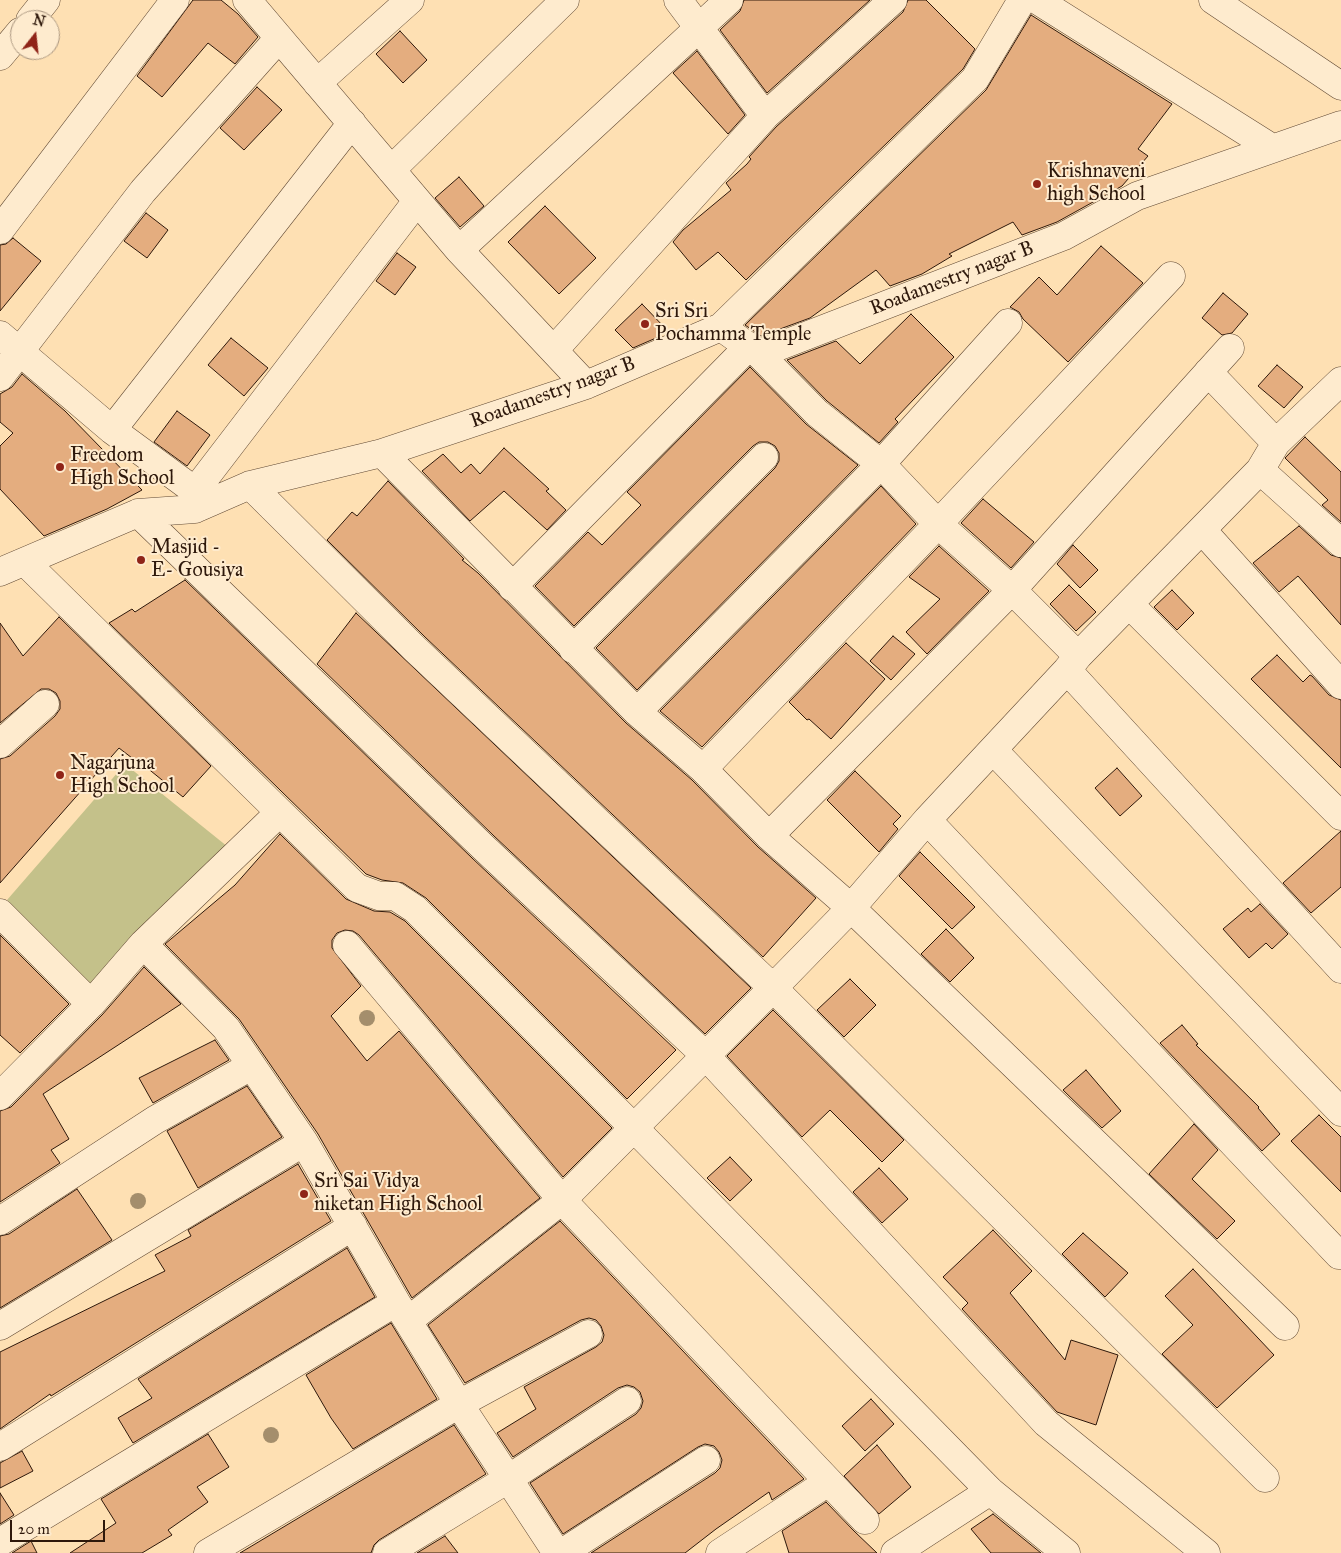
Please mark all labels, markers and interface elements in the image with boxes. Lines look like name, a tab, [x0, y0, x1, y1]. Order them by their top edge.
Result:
north arrow	[10, 10, 60, 60]
text: N	[31, 11, 47, 31]
place label: Krishnaveni high School	[1047, 160, 1146, 207]
marker: Krishnaveni high School	[1031, 178, 1043, 190]
street label: Roadamestry nagar B	[867, 237, 1037, 321]
place label: Sri Sri Pochamma Temple	[655, 300, 811, 347]
marker: Sri Sri Pochamma Temple	[639, 318, 651, 330]
street label: Roadamestry nagar B	[467, 352, 639, 434]
place label: Freedom High School	[70, 444, 174, 491]
marker: Freedom High School	[54, 461, 66, 473]
place label: Masjid - E- Gousiya	[151, 536, 244, 583]
marker: Masjid - E- Gousiya	[135, 554, 147, 566]
place label: Nagarjuna High School	[70, 752, 174, 799]
marker: Nagarjuna High School	[54, 769, 66, 781]
place label: Sri Sai Vidya niketan High School	[314, 1170, 483, 1217]
marker: Sri Sai Vidya niketan High School	[298, 1188, 310, 1200]
scale bar	[12, 1510, 108, 1542]
text: 20 m	[18, 1520, 50, 1538]

